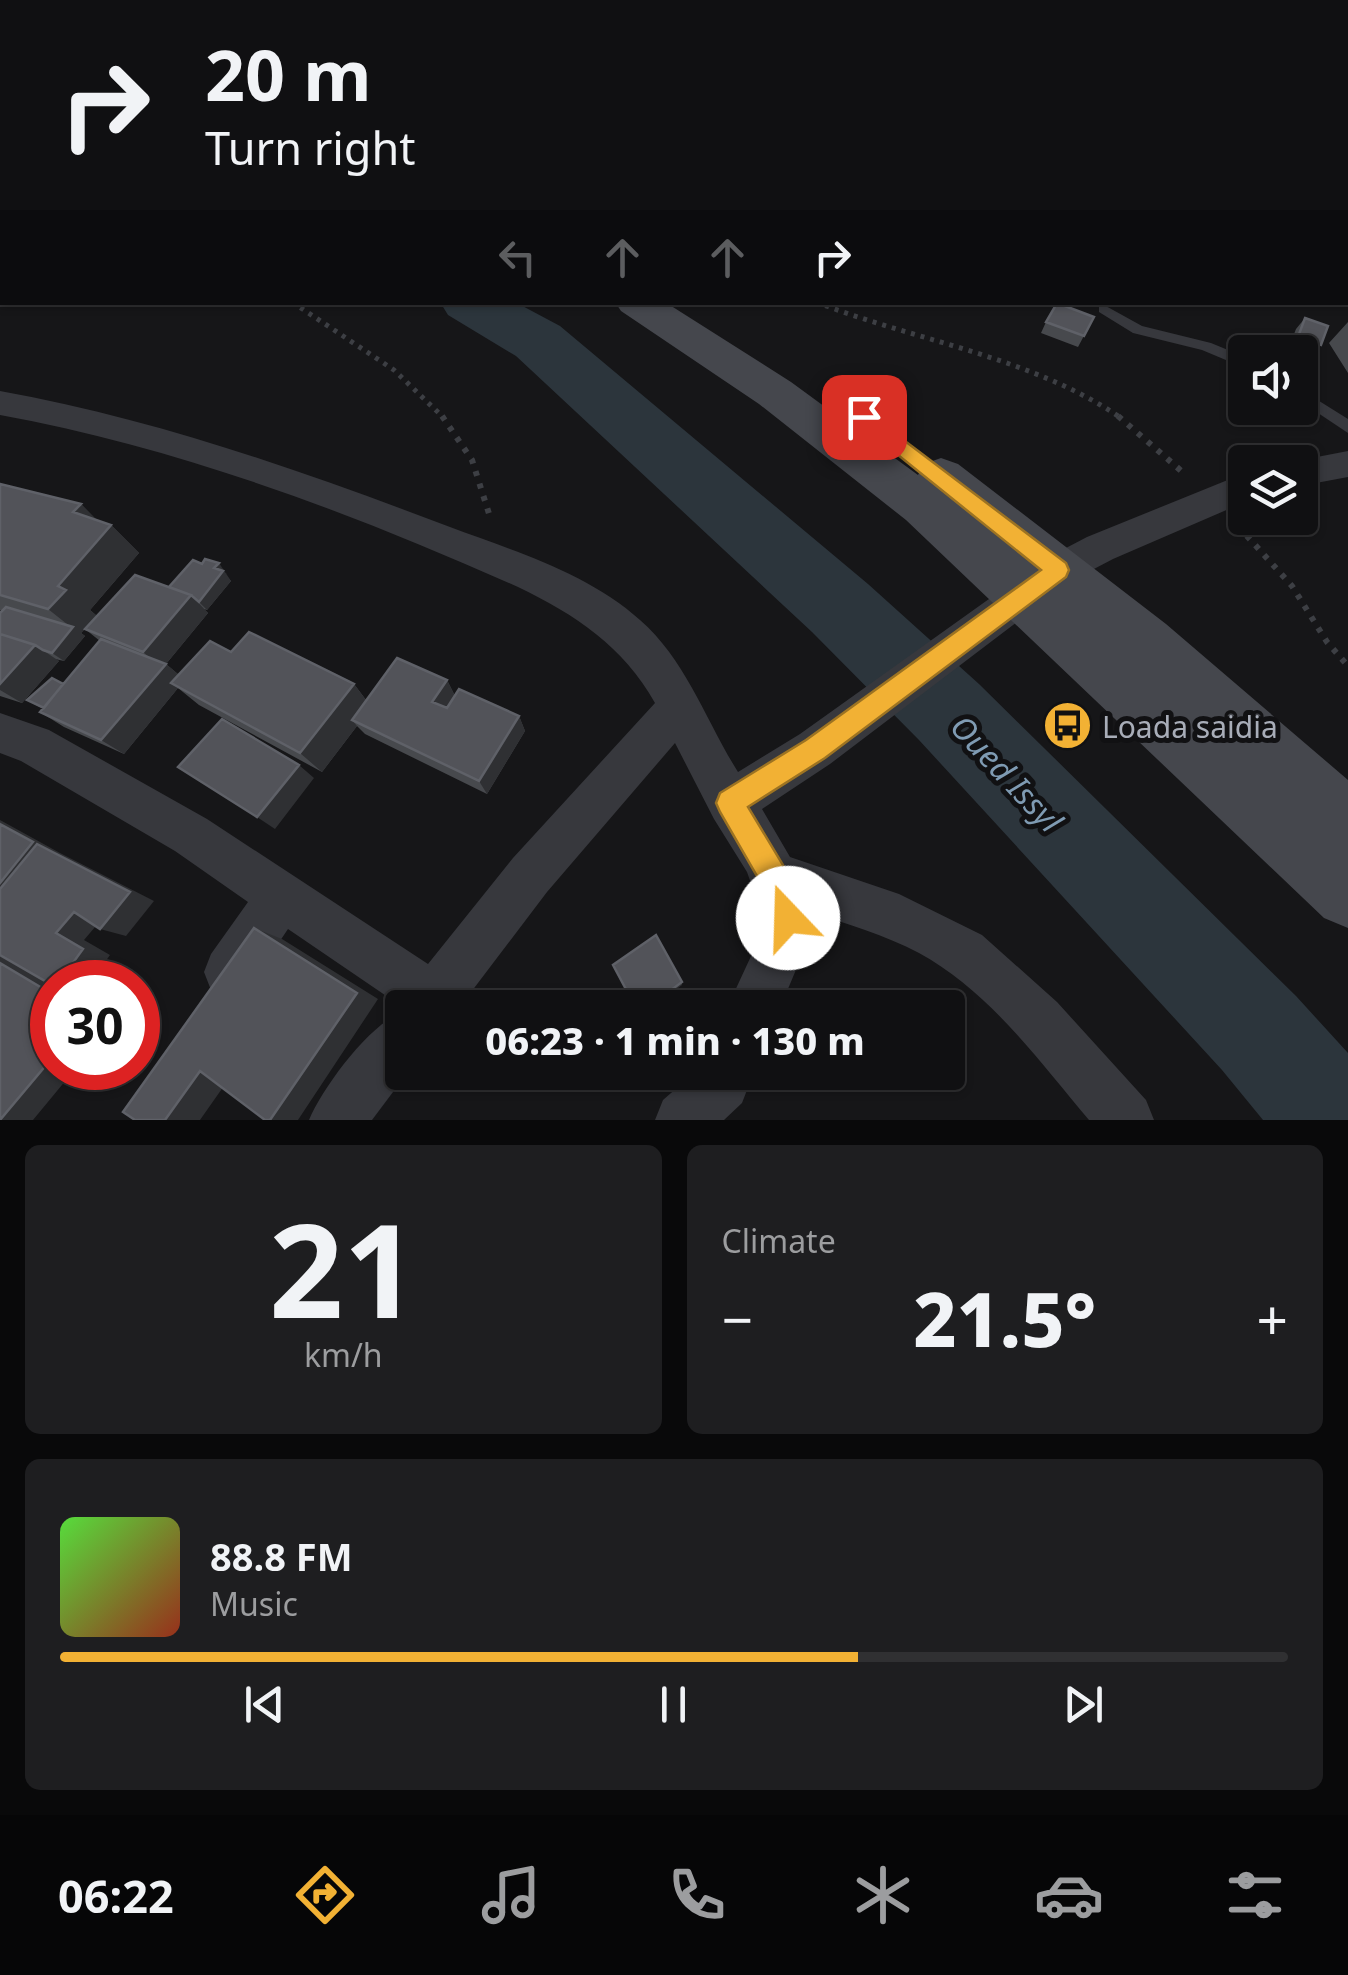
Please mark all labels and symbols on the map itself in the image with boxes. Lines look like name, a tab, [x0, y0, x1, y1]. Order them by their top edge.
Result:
pin	[822, 375, 907, 460]
bus stop icon: Loada saidia	[1041, 700, 1093, 752]
water label: Oued Issyl	[942, 705, 1073, 841]
place label: Loada saidia	[1102, 706, 1278, 747]
position arrow	[736, 866, 840, 970]
speed limit sign: 30	[30, 960, 160, 1090]

